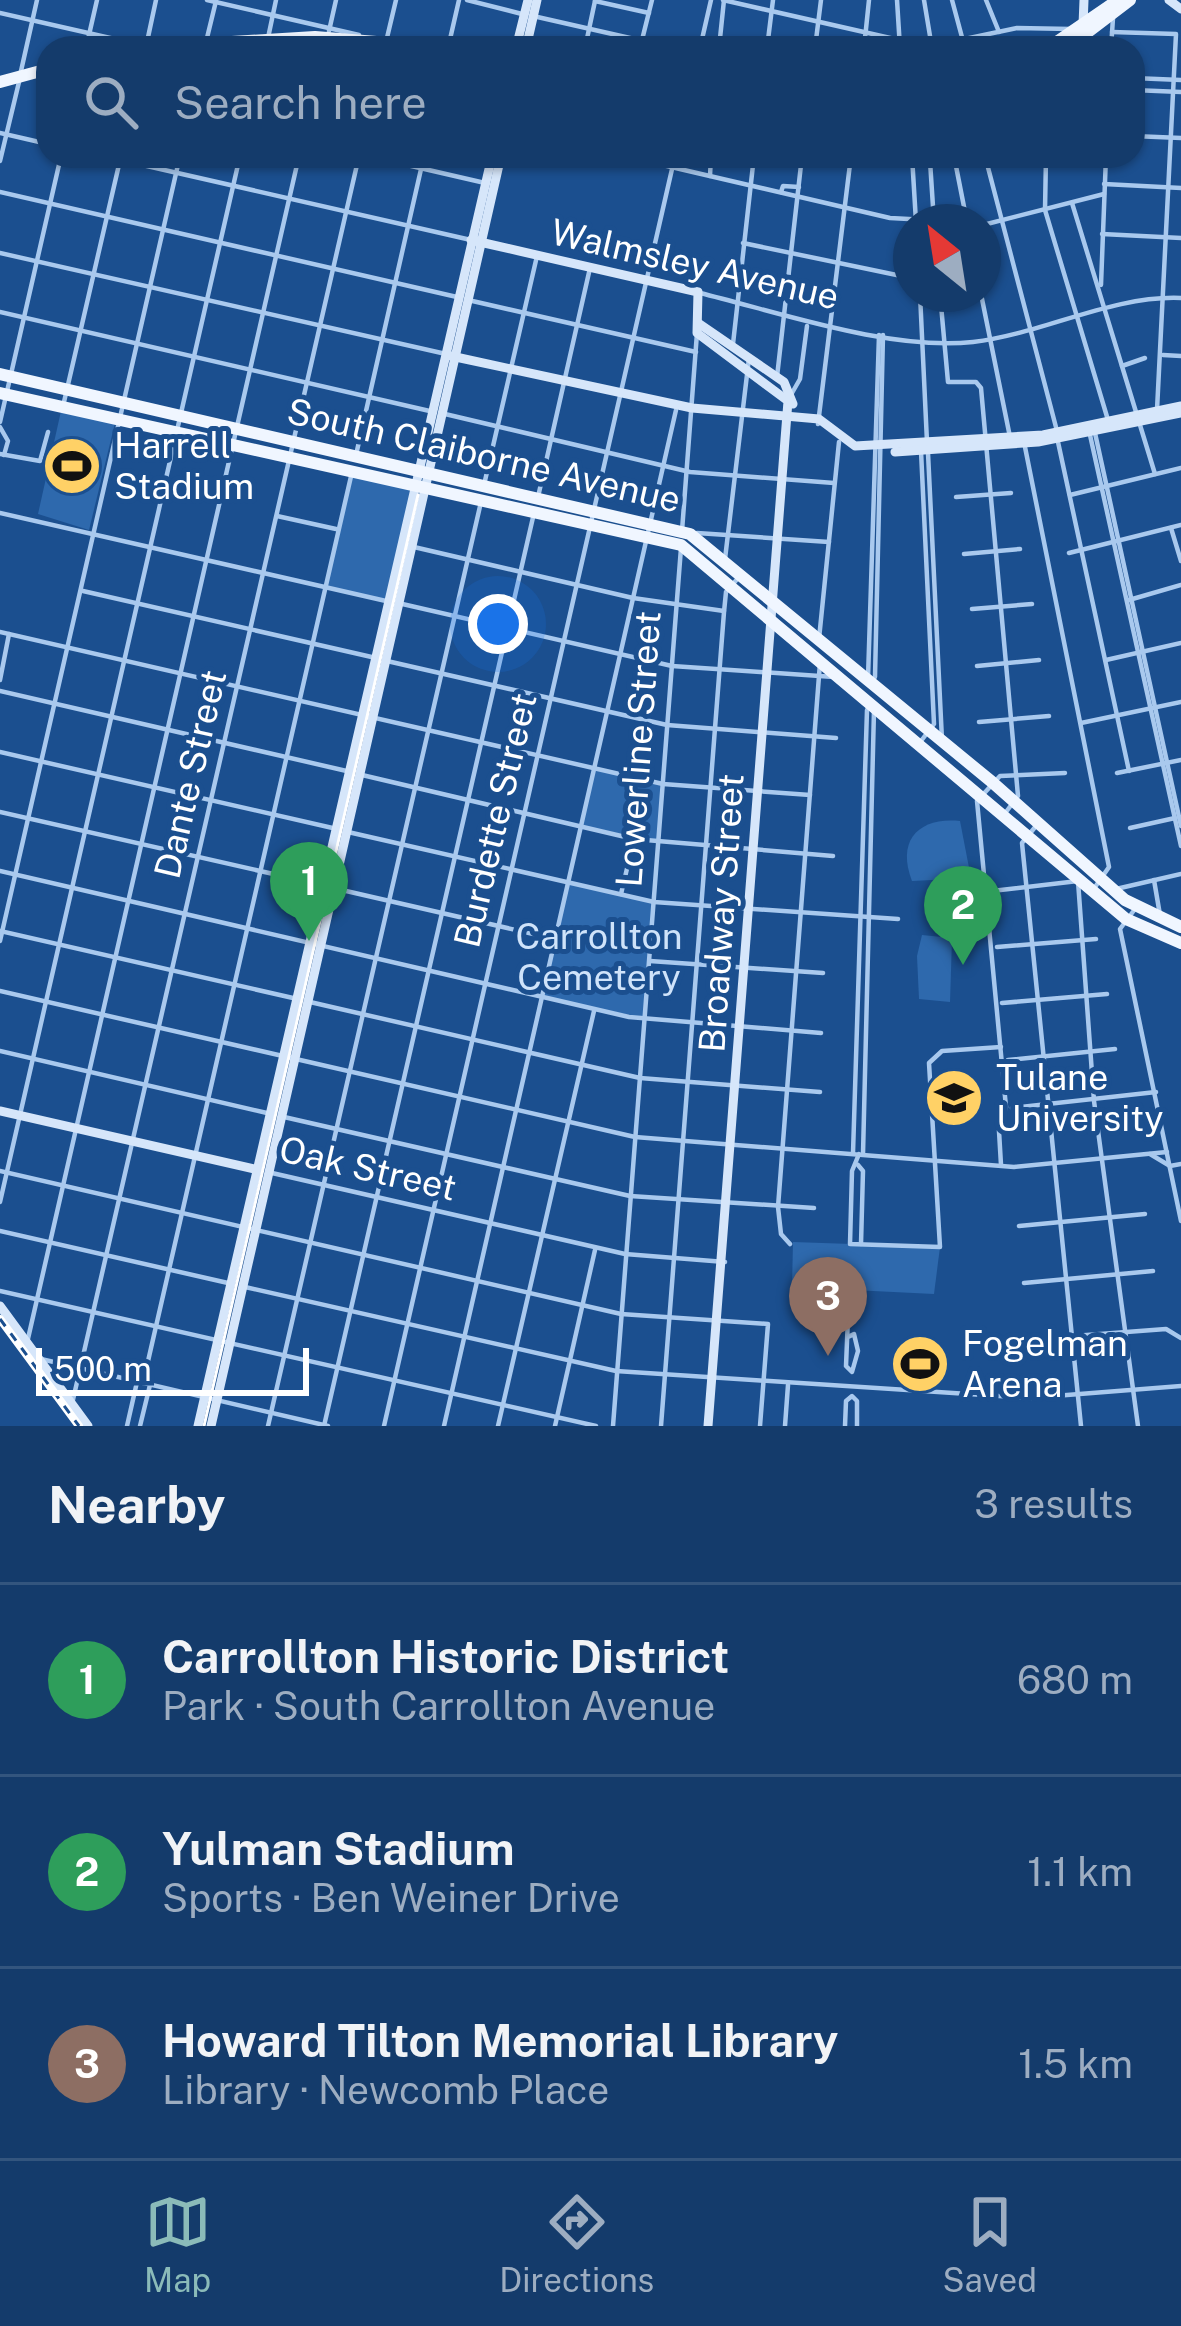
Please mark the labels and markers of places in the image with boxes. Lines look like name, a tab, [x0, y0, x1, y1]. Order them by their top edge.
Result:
place label: Harrell Stadium	[114, 424, 254, 507]
sports icon: Harrell Stadium	[41, 435, 103, 497]
pin: 1	[270, 842, 348, 941]
pin: 2	[924, 866, 1002, 965]
place label: Tulane University	[996, 1056, 1163, 1139]
school or university icon: Tulane University	[923, 1067, 985, 1129]
pin: 3	[789, 1257, 867, 1356]
place label: Fogelman Arena	[962, 1322, 1128, 1405]
sports icon: Fogelman Arena	[889, 1333, 951, 1395]

